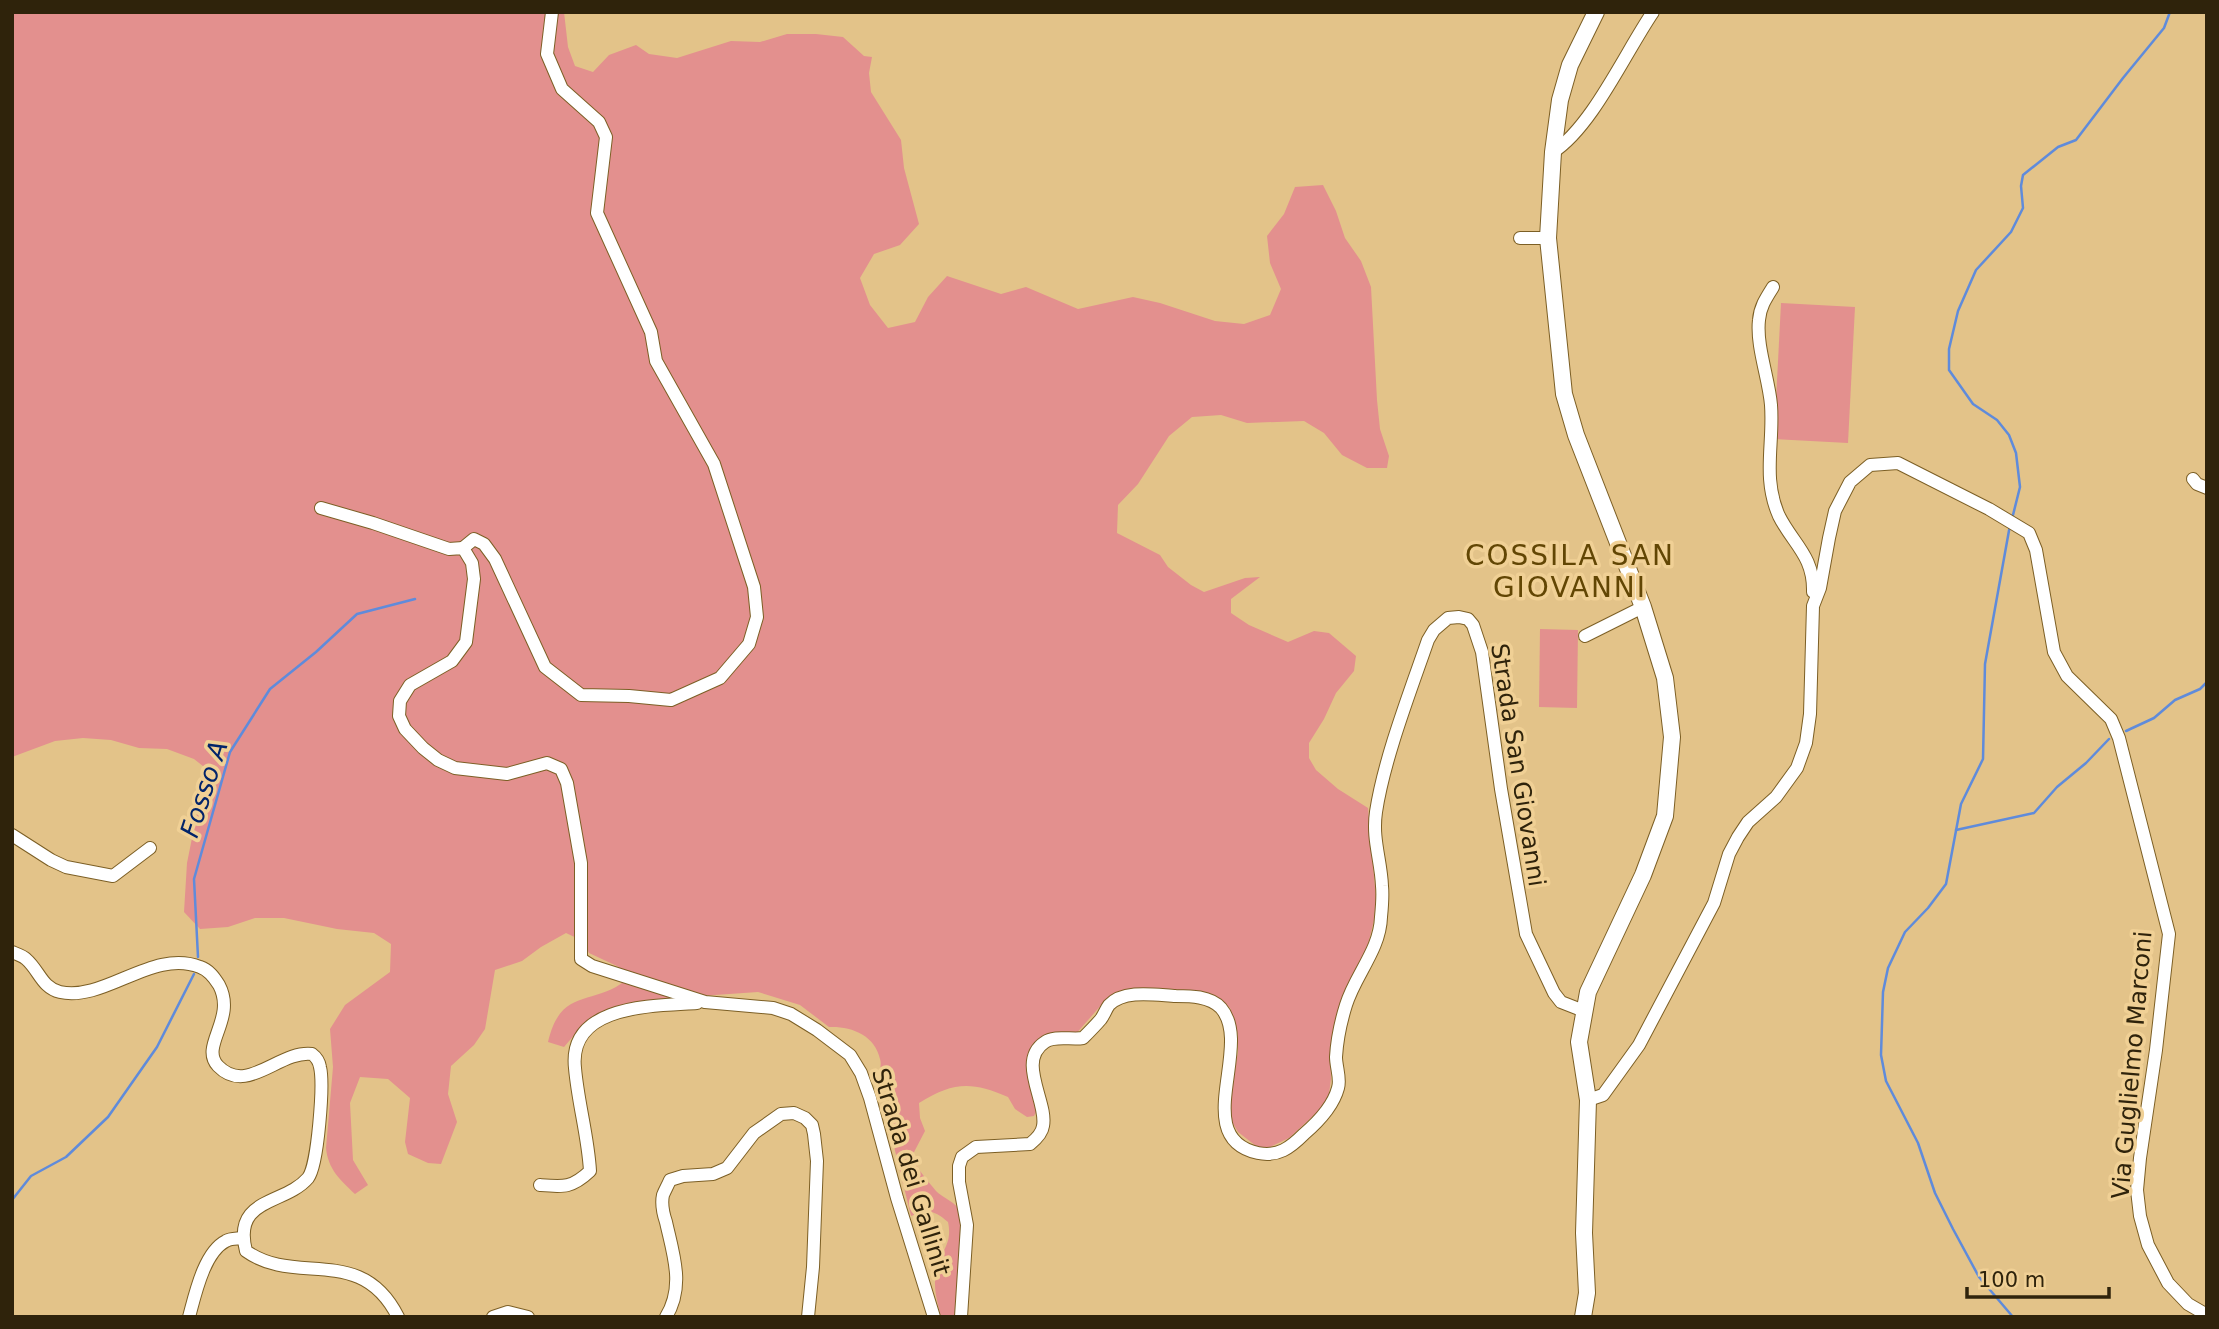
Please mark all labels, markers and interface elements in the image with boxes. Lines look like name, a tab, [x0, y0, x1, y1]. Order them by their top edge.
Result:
district label: COSSILA SAN GIOVANNI	[1465, 539, 1675, 604]
street label: Strada San Giovanni	[1485, 642, 1551, 888]
water label: Fosso A	[174, 737, 234, 841]
street label: Via Guglielmo Marconi	[2106, 930, 2158, 1200]
street label: Strada dei Gallinit	[866, 1065, 956, 1279]
scale bar	[1967, 1256, 2109, 1300]
text: 100 m	[1978, 1268, 2045, 1292]

